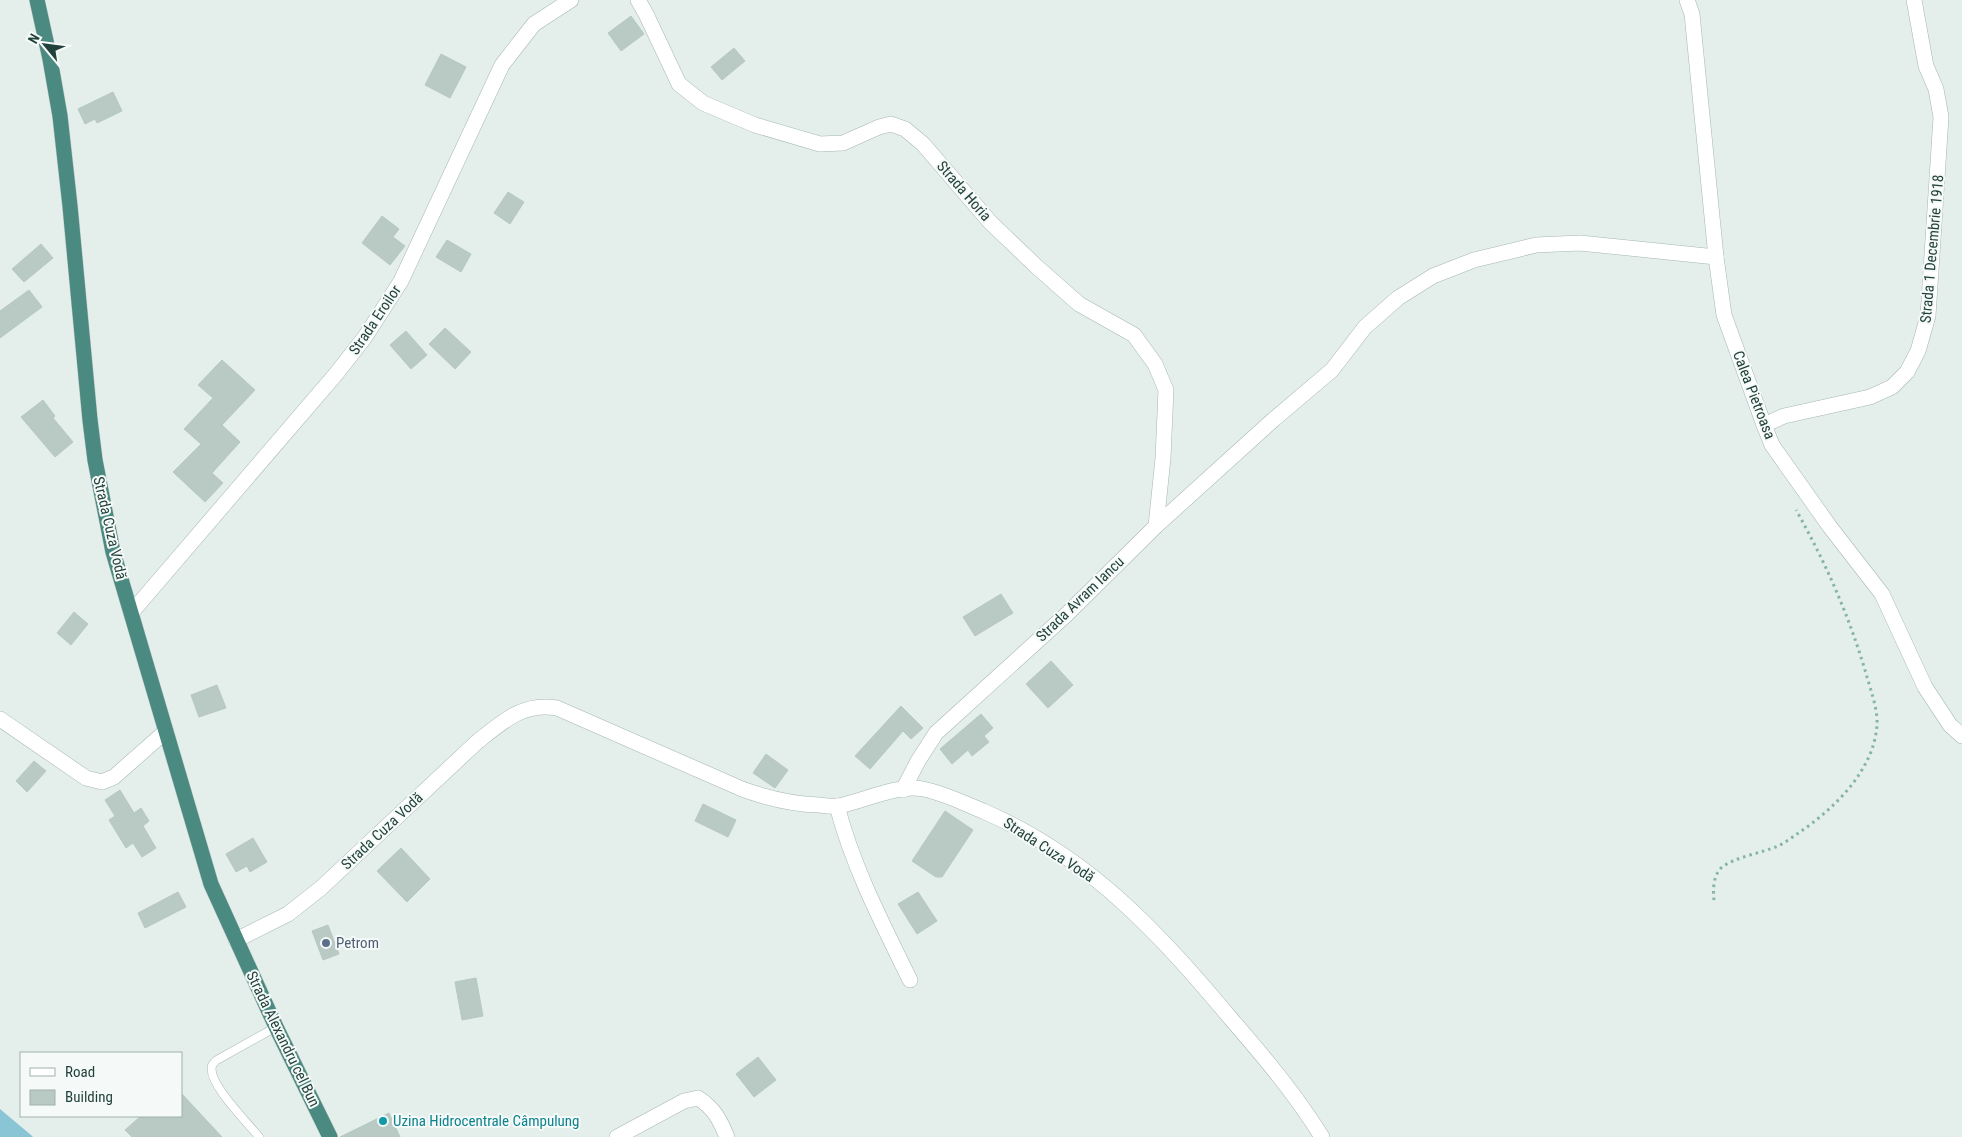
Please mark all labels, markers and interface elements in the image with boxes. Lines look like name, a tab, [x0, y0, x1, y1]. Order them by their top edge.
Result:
north arrow	[20, 20, 70, 70]
text: N	[25, 31, 43, 46]
street label: Strada Horia	[933, 157, 995, 225]
street label: Strada 1 Decembrie 1918	[1917, 174, 1947, 324]
street label: Strada Eroilor	[345, 281, 405, 358]
street label: Calea Pietroasa	[1729, 348, 1779, 442]
street label: Strada Cuza Vodă	[89, 475, 131, 581]
street label: Strada Avram Iancu	[1032, 553, 1128, 645]
street label: Strada Cuza Vodă	[337, 789, 427, 873]
street label: Strada Cuza Vodă	[1000, 814, 1098, 886]
place label: Petrom	[336, 934, 379, 952]
marker: Petrom	[320, 937, 332, 949]
street label: Strada Alexandru cel Bun	[242, 968, 324, 1110]
legend	[20, 1052, 182, 1117]
text: Road	[65, 1063, 95, 1081]
text: Building	[65, 1088, 113, 1106]
place label: Uzina Hidrocentrale Câmpulung	[393, 1112, 580, 1130]
marker: Uzina Hidrocentrale Câmpulung	[377, 1115, 389, 1127]

